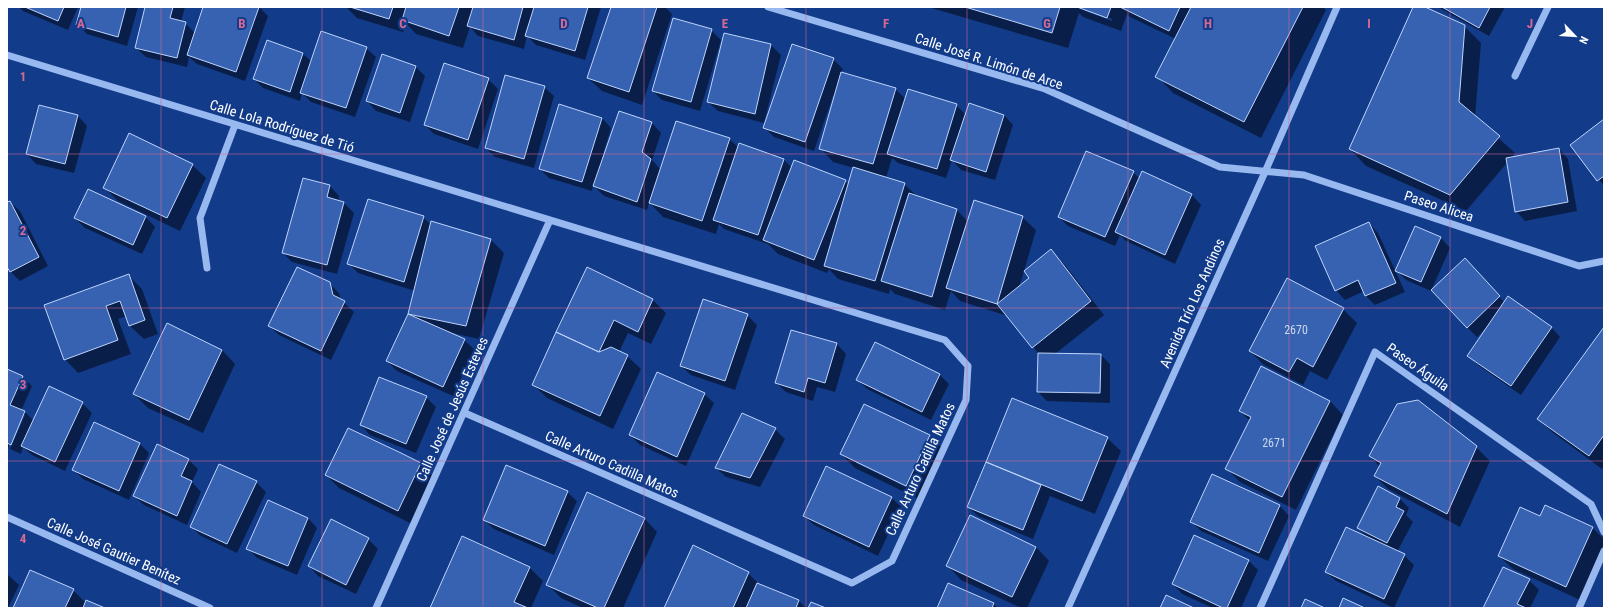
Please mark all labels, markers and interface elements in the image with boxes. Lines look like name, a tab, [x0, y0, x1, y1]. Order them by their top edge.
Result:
text: A	[77, 16, 85, 31]
text: B	[238, 16, 246, 31]
text: C	[399, 16, 407, 31]
text: D	[560, 16, 568, 31]
text: E	[722, 16, 729, 31]
text: F	[883, 16, 889, 31]
text: G	[1043, 16, 1051, 31]
text: H	[1204, 16, 1212, 31]
text: I	[1367, 16, 1371, 31]
text: J	[1527, 16, 1533, 31]
north arrow	[1555, 16, 1595, 56]
street label: Calle José R. Limón de Arce	[913, 30, 1065, 93]
text: N	[1576, 34, 1591, 46]
text: 1	[20, 69, 26, 84]
street label: Calle Lola Rodríguez de Tió	[208, 96, 356, 156]
street label: Paseo Alicea	[1402, 187, 1476, 225]
text: 2	[20, 223, 27, 238]
street label: Avenida Trío Los Andinos	[1156, 236, 1228, 370]
house number: 2670	[1284, 323, 1308, 337]
street label: Calle José de Jesús Esteves	[413, 334, 491, 484]
street label: Paseo Águila	[1384, 339, 1453, 394]
text: 3	[20, 377, 26, 392]
street label: Calle Arturo Cadilla Matos	[882, 400, 958, 538]
street label: Calle Arturo Cadilla Matos	[543, 427, 681, 501]
house number: 2671	[1262, 436, 1286, 450]
street label: Calle José Gautier Benítez	[44, 514, 184, 588]
text: 4	[20, 531, 27, 546]

